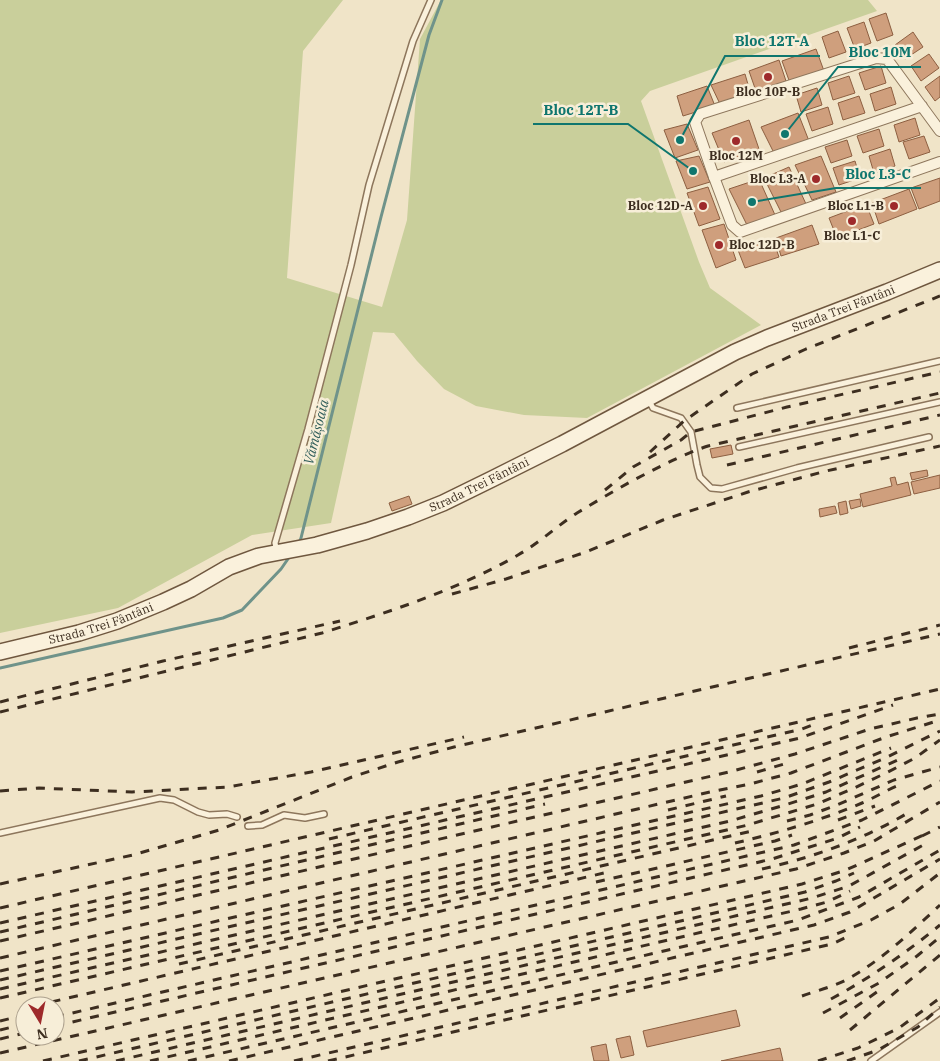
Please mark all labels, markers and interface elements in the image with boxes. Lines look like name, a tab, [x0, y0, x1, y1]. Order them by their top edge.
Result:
callout: Bloc 12T-A	[725, 27, 820, 56]
text: Bloc 12T-A	[735, 32, 809, 50]
callout: Bloc 10M	[838, 38, 921, 67]
text: Bloc 10M	[849, 43, 911, 61]
marker: Bloc 10P-B	[762, 71, 774, 83]
place label: Bloc 10P-B	[736, 84, 800, 99]
callout: Bloc 12T-B	[533, 95, 628, 124]
text: Bloc 12T-B	[544, 101, 619, 119]
marker: Bloc 12M	[730, 135, 742, 147]
place label: Bloc 12M	[709, 148, 763, 163]
callout: Bloc L3-C	[836, 159, 921, 188]
text: Bloc L3-C	[845, 165, 911, 183]
place label: Bloc L3-A	[750, 171, 807, 186]
marker: Bloc L3-A	[810, 173, 822, 185]
place label: Bloc 12D-A	[628, 198, 694, 213]
place label: Bloc L1-B	[827, 198, 884, 213]
marker: Bloc 12D-A	[697, 200, 709, 212]
marker: Bloc L1-B	[888, 200, 900, 212]
marker: Bloc L1-C	[846, 215, 858, 227]
place label: Bloc L1-C	[824, 228, 880, 243]
place label: Bloc 12D-B	[729, 237, 795, 252]
marker: Bloc 12D-B	[713, 239, 725, 251]
street label: Strada Trei Fântâni	[789, 281, 897, 335]
water label: Vămășoaia	[299, 397, 333, 466]
street label: Strada Trei Fântâni	[427, 454, 532, 515]
street label: Strada Trei Fântâni	[47, 599, 156, 647]
north arrow	[15, 996, 65, 1046]
text: N	[35, 1024, 49, 1044]

